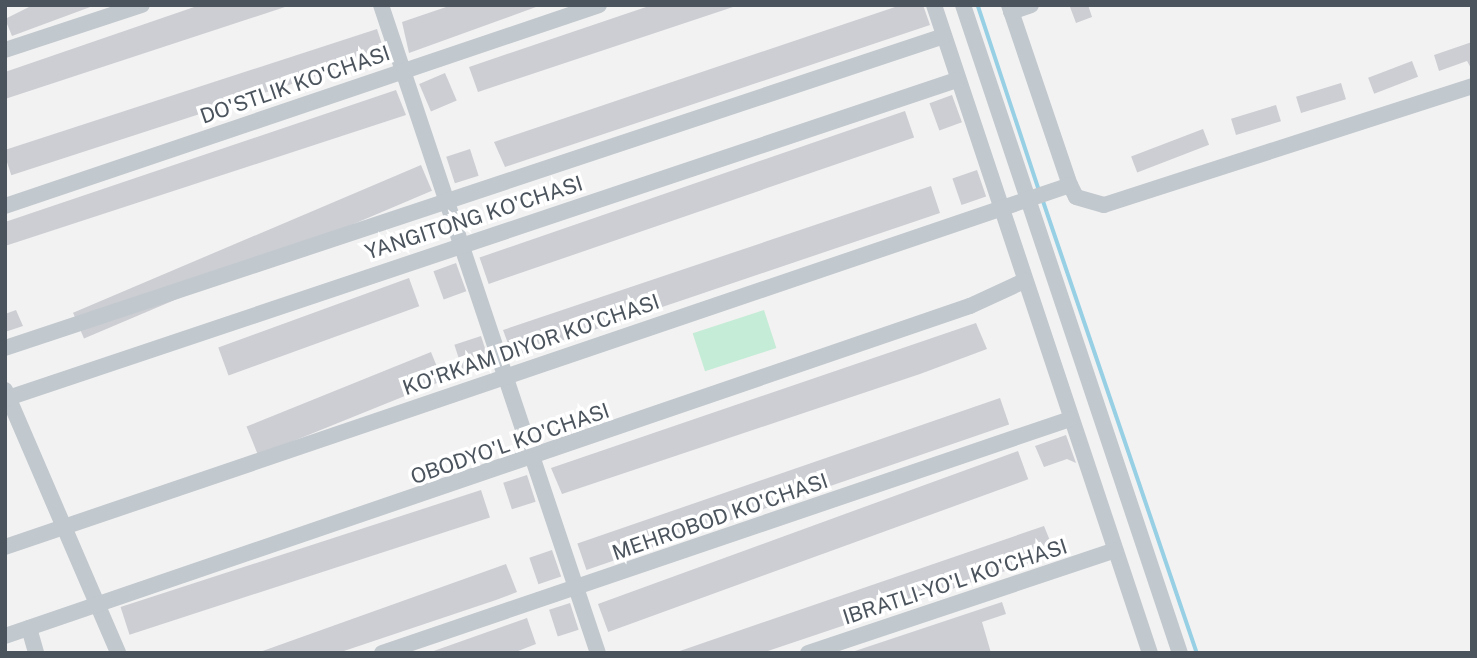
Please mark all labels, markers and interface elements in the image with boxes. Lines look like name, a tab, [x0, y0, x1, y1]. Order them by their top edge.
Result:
street label: DO'STLIK KO'CHASI	[197, 41, 393, 129]
street label: YANGITONG KO'CHASI	[362, 171, 586, 265]
street label: KO'RKAM DIYOR KO'CHASI	[399, 289, 663, 401]
street label: OBODYO'L KO'CHASI	[407, 398, 613, 490]
street label: MEHROBOD KO'CHASI	[609, 468, 831, 566]
street label: IBRATLI-YO'L KO'CHASI	[840, 534, 1070, 630]

